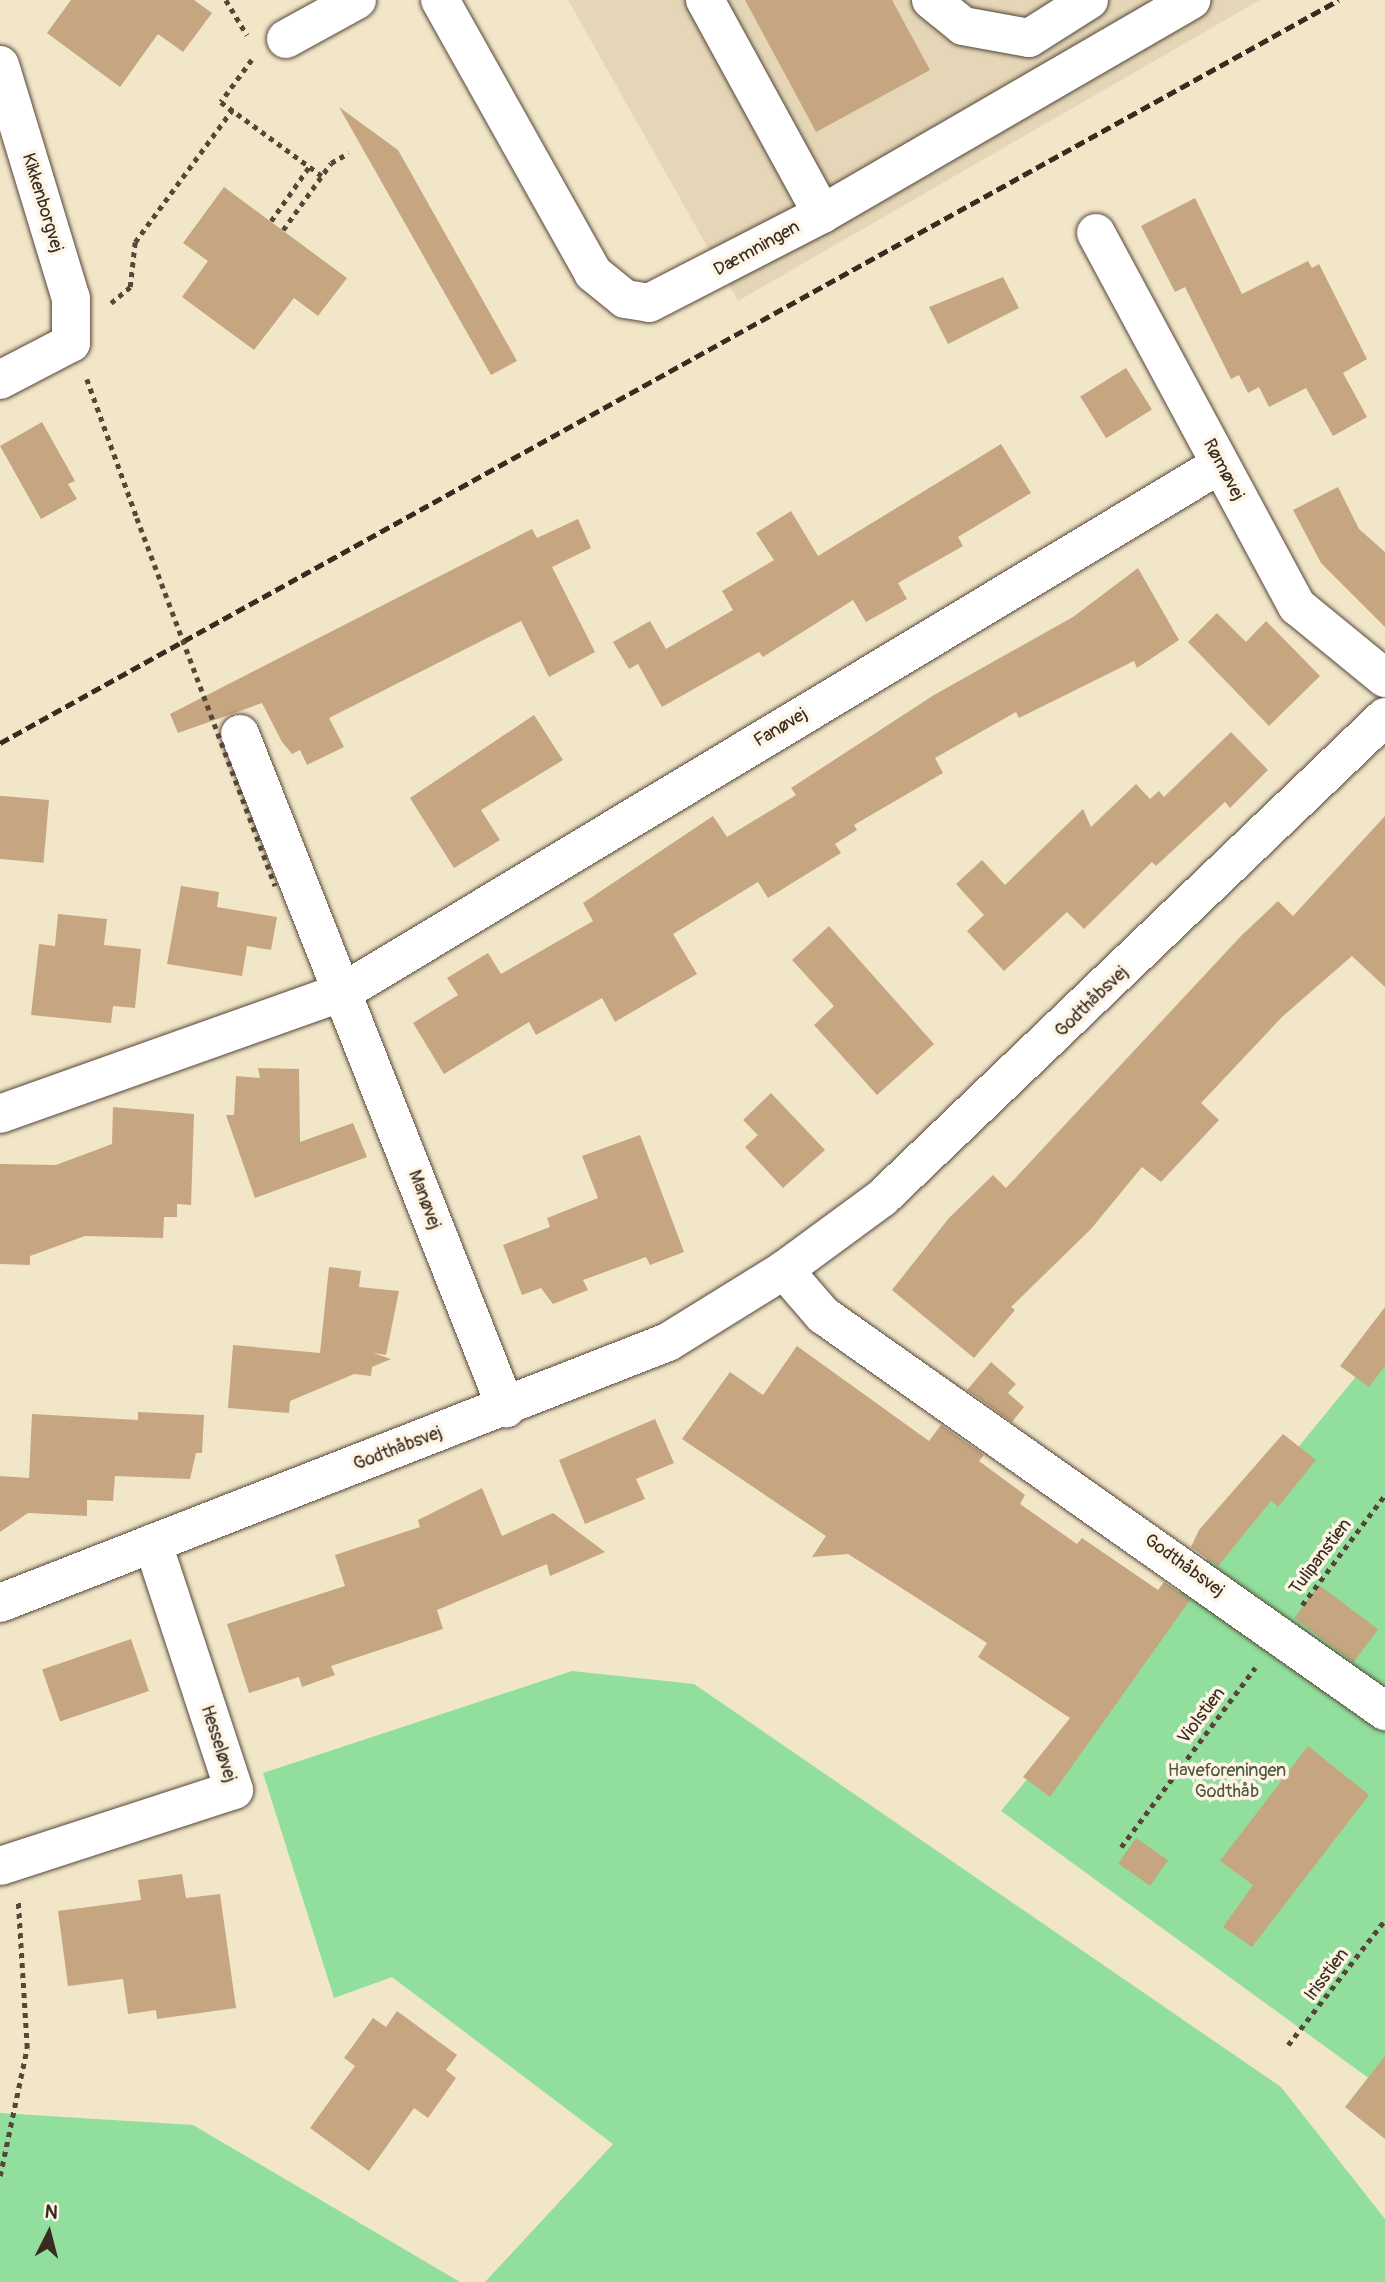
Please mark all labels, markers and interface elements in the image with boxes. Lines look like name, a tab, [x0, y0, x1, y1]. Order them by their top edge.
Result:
street label: Kikkenborgvej	[17, 151, 67, 255]
street label: Dæmningen	[710, 217, 804, 281]
street label: Rømøvej	[1198, 435, 1248, 505]
street label: Fanøvej	[750, 704, 812, 752]
street label: Godthåbsvej	[1051, 962, 1133, 1042]
street label: Manøvej	[403, 1167, 445, 1233]
street label: Godthåbsvej	[351, 1422, 445, 1476]
street label: Tulipanstien	[1285, 1515, 1357, 1599]
street label: Godthåbsvej	[1140, 1530, 1228, 1602]
street label: Violstien	[1174, 1683, 1230, 1749]
street label: Hesseløvej	[195, 1703, 241, 1785]
park label: Haveforeningen Godthåb	[1168, 1761, 1286, 1803]
street label: Irisstien	[1300, 1945, 1354, 2005]
north arrow	[14, 2198, 84, 2268]
text: N	[44, 2200, 59, 2225]

